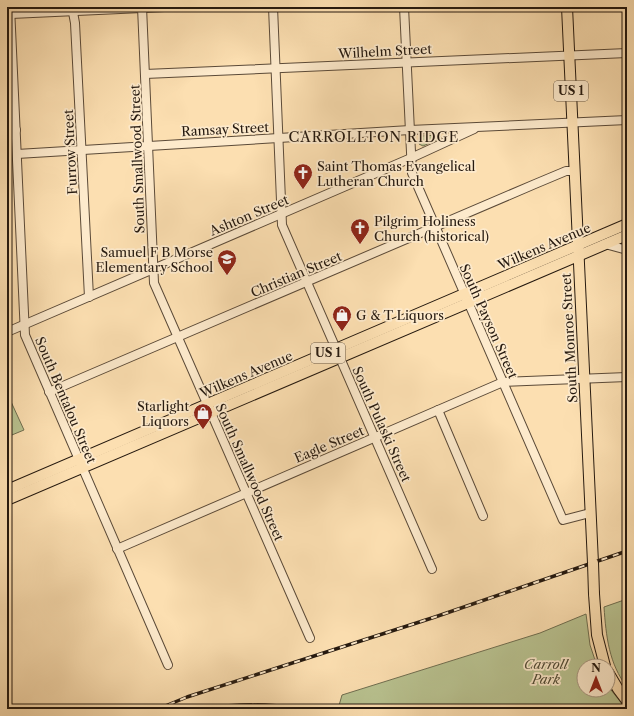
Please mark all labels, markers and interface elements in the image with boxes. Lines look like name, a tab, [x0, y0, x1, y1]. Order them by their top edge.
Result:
street label: Wilhelm Street	[337, 41, 433, 61]
road number: US 1	[554, 81, 588, 101]
street label: South Smallwood Street	[126, 84, 148, 234]
street label: Furrow Street	[60, 109, 80, 195]
street label: Ramsay Street	[181, 119, 270, 139]
district label: CARROLLTON RIDGE	[288, 128, 460, 146]
place label: Saint Thomas Evangelical Lutheran Church	[317, 158, 475, 189]
church icon: Saint Thomas Evangelical Lutheran Church	[292, 162, 314, 190]
street label: Ashton Street	[206, 191, 291, 239]
place label: Pilgrim Holiness Church (historical)	[374, 213, 489, 244]
church icon: Pilgrim Holiness Church (historical)	[349, 217, 371, 245]
street label: Wilkens Avenue	[494, 219, 593, 273]
place label: Samuel F B Morse Elementary School	[96, 244, 213, 275]
school or university icon: Samuel F B Morse Elementary School	[216, 248, 238, 276]
street label: Christian Street	[248, 248, 344, 300]
street label: South Payson Street	[456, 261, 522, 381]
street label: South Monroe Street	[558, 272, 580, 403]
shop icon: G & T Liquors	[331, 304, 353, 332]
place label: G & T Liquors	[356, 307, 444, 323]
street label: South Bentalou Street	[32, 334, 100, 466]
road number: US 1	[311, 343, 345, 363]
street label: Wilkens Avenue	[196, 347, 295, 401]
street label: South Pulaski Street	[349, 364, 415, 485]
place label: Starlight Liquors	[137, 398, 189, 429]
street label: South Smallwood Street	[212, 401, 288, 544]
shop icon: Starlight Liquors	[192, 402, 214, 430]
street label: Eagle Street	[292, 422, 367, 466]
park label: Carroll Park	[524, 656, 570, 687]
north arrow	[576, 658, 616, 698]
text: N	[591, 661, 601, 675]

